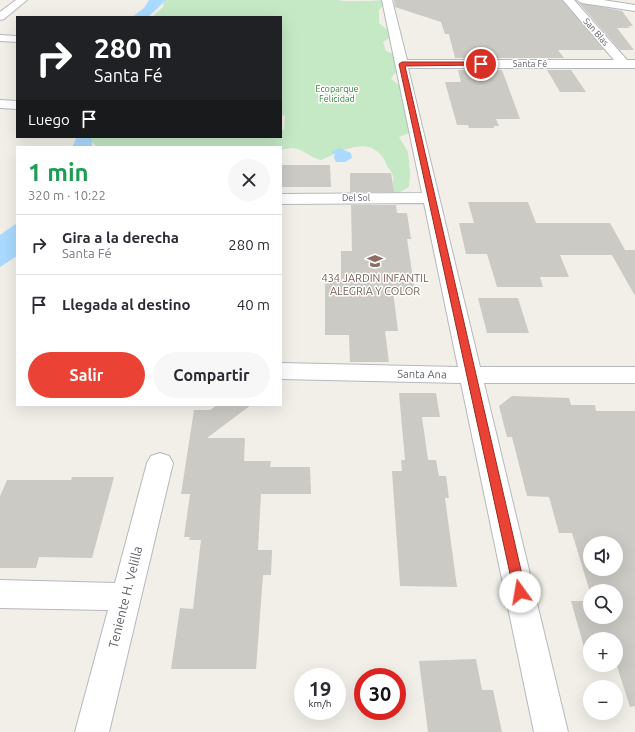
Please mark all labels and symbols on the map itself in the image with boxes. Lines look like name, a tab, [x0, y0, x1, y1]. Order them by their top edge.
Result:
street label: San Blas	[581, 16, 611, 48]
pin	[464, 47, 498, 81]
street label: Santa Fé	[513, 59, 547, 69]
park label: Ecoparque Felicidad	[315, 84, 359, 104]
street label: Del Sol	[342, 193, 371, 203]
school or university icon: 434 JARDIN INFANTIL ALEGRIA Y COLOR	[366, 252, 384, 270]
place label: 434 JARDIN INFANTIL ALEGRIA Y COLOR	[321, 272, 429, 297]
street label: Santa Ana	[397, 368, 447, 380]
street label: Teniente H. Velilla	[106, 545, 144, 649]
position arrow	[499, 571, 541, 613]
speed limit sign: 30	[354, 668, 406, 720]

